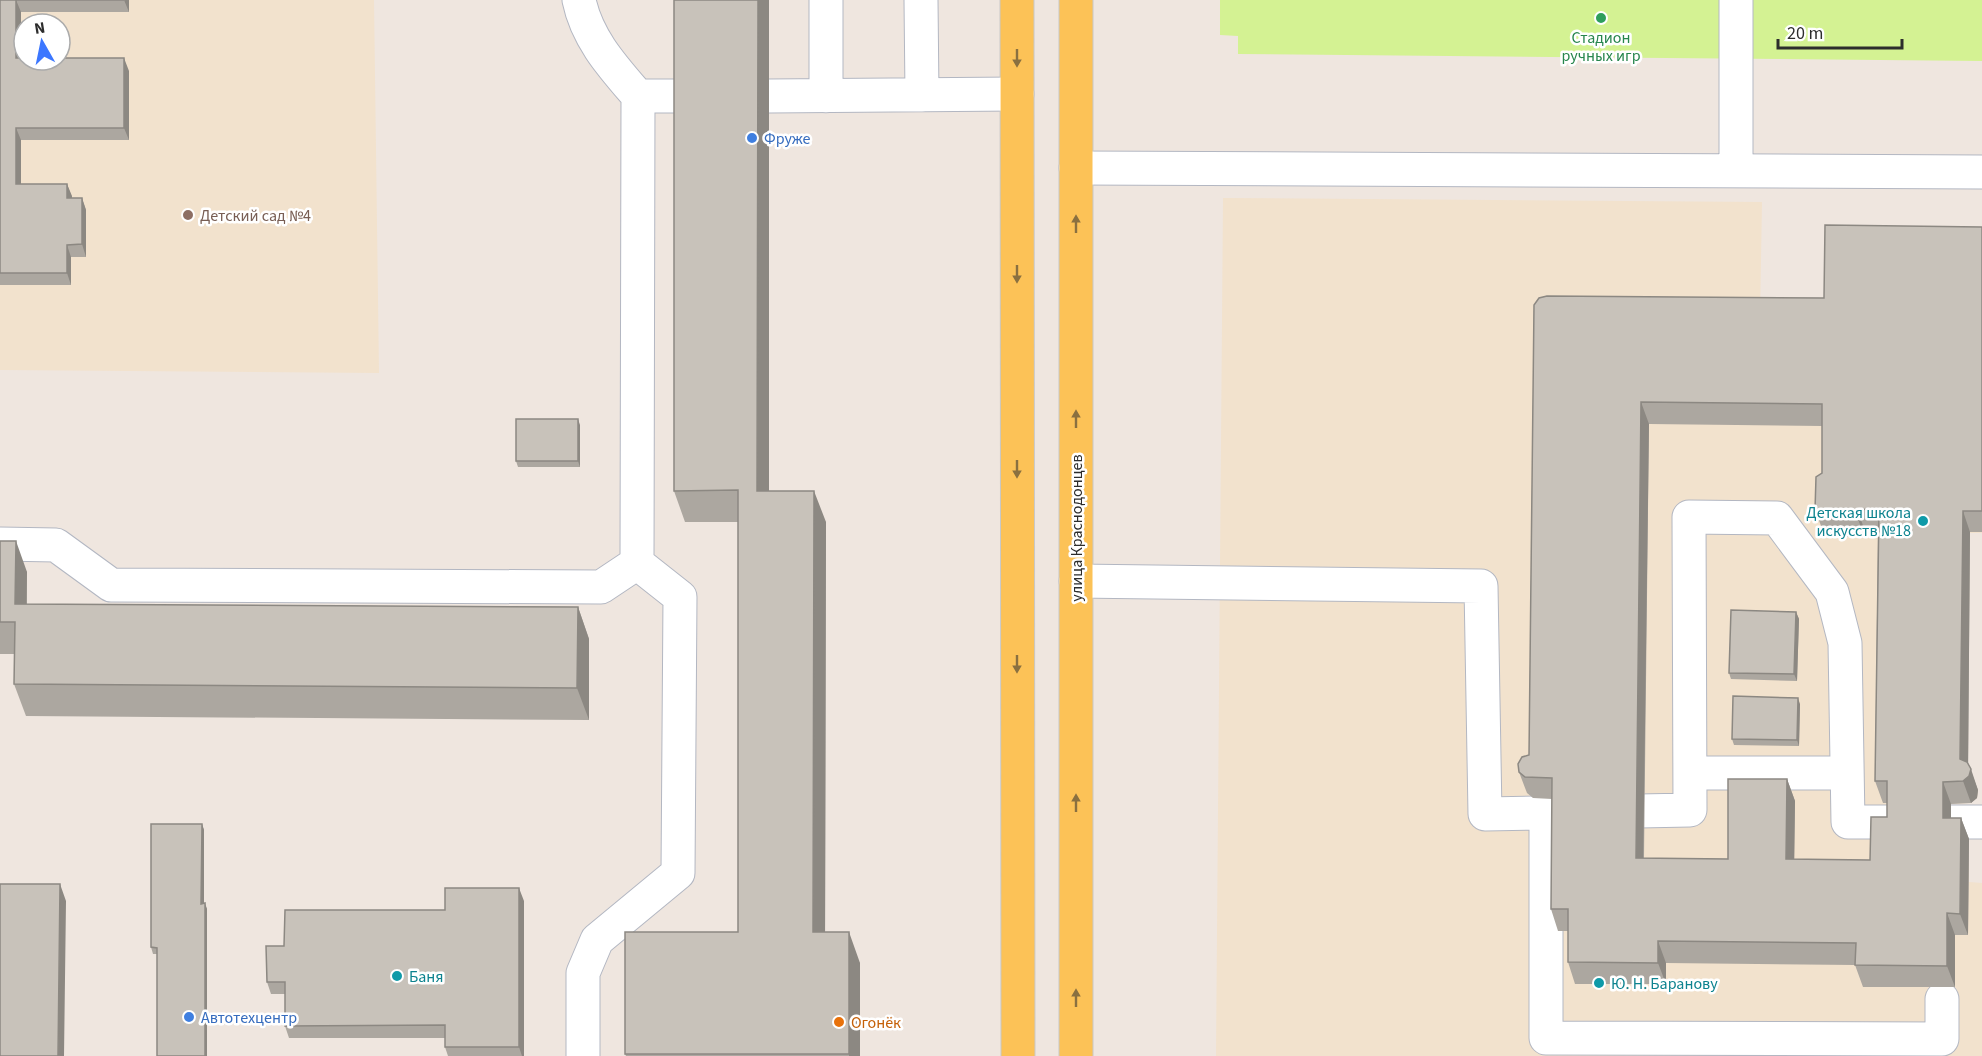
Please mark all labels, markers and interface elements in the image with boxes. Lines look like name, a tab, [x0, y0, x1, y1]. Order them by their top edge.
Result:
marker: Стадион ручных игр	[1594, 11, 1608, 25]
north arrow	[12, 12, 72, 72]
scale bar	[1778, 12, 1902, 50]
text: N	[33, 16, 47, 40]
text: 20 m	[1787, 21, 1823, 46]
place label: Стадион ручных игр	[1561, 27, 1641, 67]
one-way arrow	[1012, 49, 1022, 68]
place label: Фруже	[764, 128, 811, 150]
marker: Фруже	[745, 131, 759, 145]
place label: Детский сад №4	[200, 205, 311, 227]
marker: Детский сад №4	[181, 208, 195, 222]
one-way arrow	[1071, 214, 1081, 233]
one-way arrow	[1012, 265, 1022, 284]
one-way arrow	[1071, 409, 1081, 428]
street label: улица Краснодонцев	[1066, 454, 1088, 602]
one-way arrow	[1012, 460, 1022, 479]
place label: Детская школа искусств №18	[1806, 502, 1911, 542]
marker: Детская школа искусств №18	[1916, 514, 1930, 528]
one-way arrow	[1012, 655, 1022, 674]
one-way arrow	[1071, 793, 1081, 812]
place label: Баня	[409, 966, 444, 988]
marker: Баня	[390, 969, 404, 983]
place label: Ю. Н. Баранову	[1611, 973, 1718, 995]
marker: Ю. Н. Баранову	[1592, 976, 1606, 990]
one-way arrow	[1071, 988, 1081, 1007]
place label: Автотехцентр	[201, 1007, 297, 1029]
marker: Автотехцентр	[182, 1010, 196, 1024]
place label: Огонёк	[851, 1012, 901, 1034]
marker: Огонёк	[832, 1015, 846, 1029]

